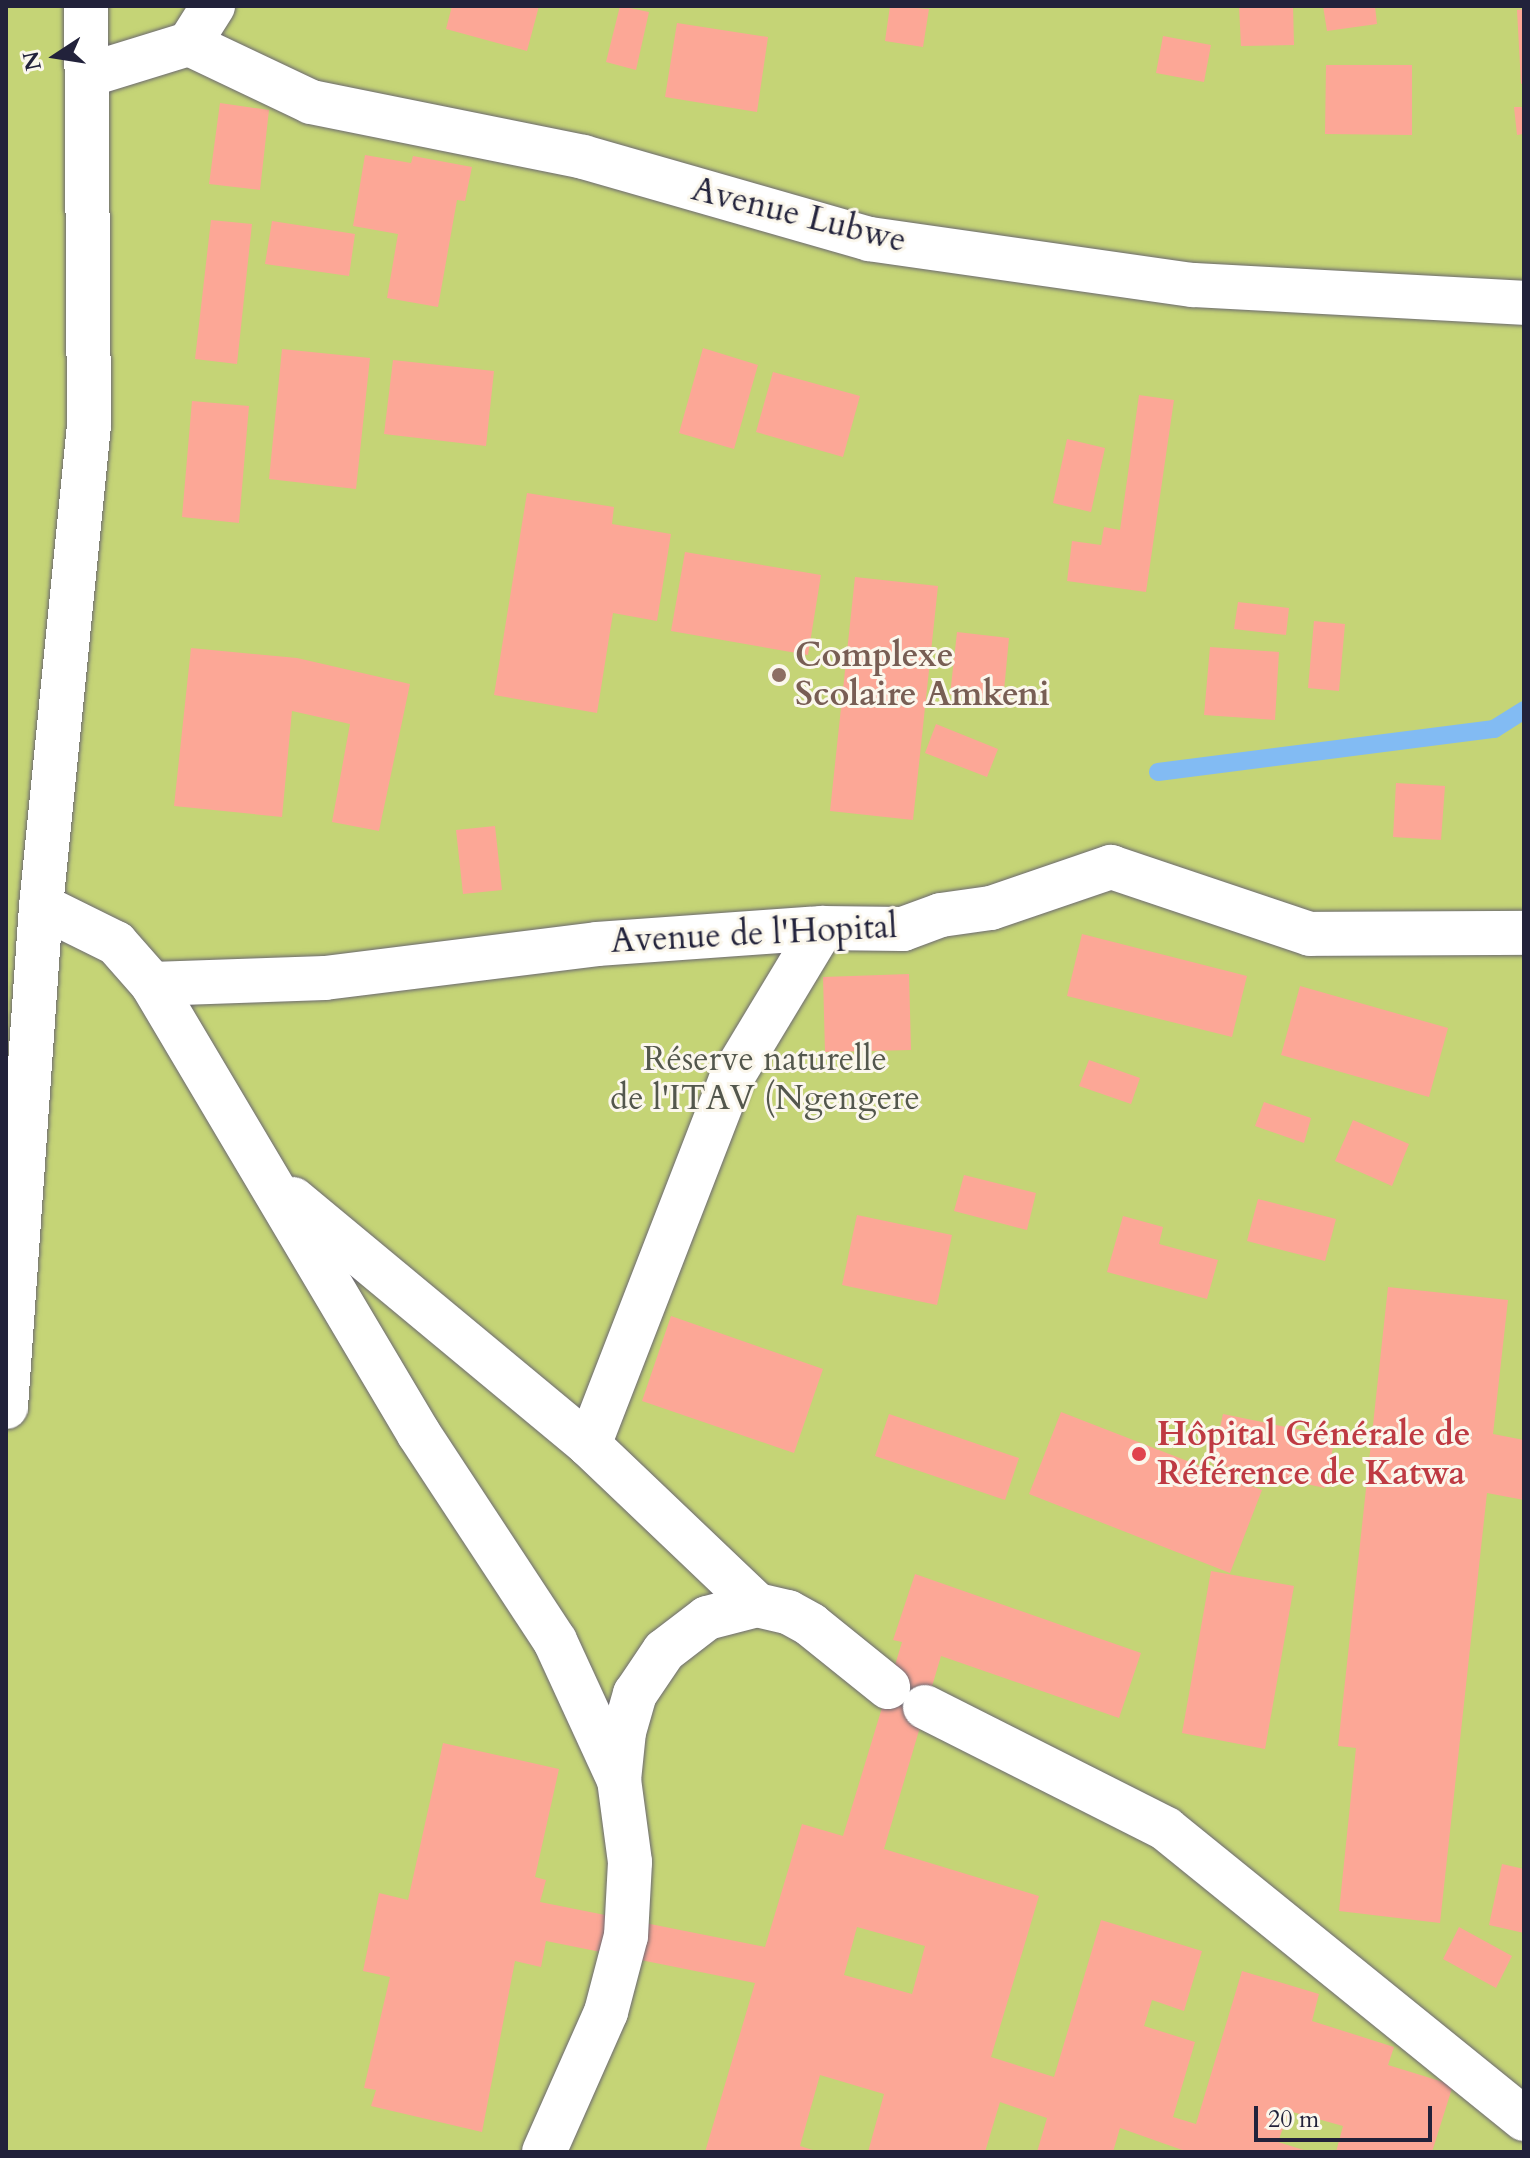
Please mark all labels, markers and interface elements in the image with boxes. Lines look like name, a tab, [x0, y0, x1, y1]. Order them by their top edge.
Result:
north arrow	[16, 16, 96, 96]
text: N	[16, 49, 49, 73]
street label: Avenue Lubwe	[688, 169, 910, 261]
place label: Complexe Scolaire Amkeni	[795, 635, 1050, 714]
marker: Complexe Scolaire Amkeni	[770, 666, 788, 684]
street label: Avenue de l'Hopital	[610, 906, 898, 962]
park label: Réserve naturelle de l'ITAV (Ngengere	[610, 1039, 920, 1118]
place label: Hôpital Générale de Référence de Katwa	[1157, 1414, 1471, 1494]
marker: Hôpital Générale de Référence de Katwa	[1128, 1443, 1150, 1465]
scale bar	[1258, 2090, 1436, 2140]
text: 20 m	[1268, 2103, 1319, 2136]

